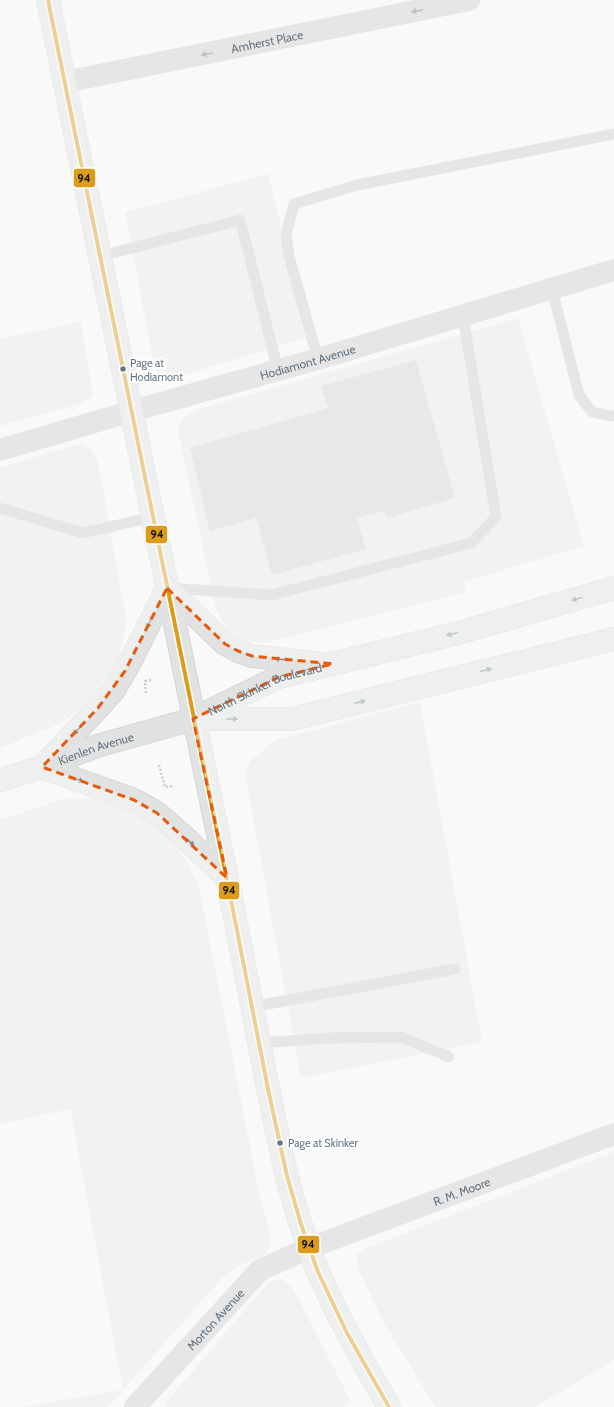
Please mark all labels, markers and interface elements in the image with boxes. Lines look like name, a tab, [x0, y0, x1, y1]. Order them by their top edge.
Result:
one-way arrow	[410, 8, 423, 14]
street label: Amherst Place	[230, 26, 304, 56]
one-way arrow	[201, 51, 213, 57]
line badge: 94	[73, 168, 96, 188]
text: 94	[77, 171, 91, 185]
street label: Hodiamont Avenue	[258, 341, 357, 382]
place label: Page at Hodiamont	[130, 356, 183, 384]
marker: Page at Hodiamont	[118, 364, 128, 374]
line badge: 94	[145, 525, 168, 544]
text: 94	[150, 527, 164, 541]
one-way arrow	[570, 596, 582, 602]
one-way arrow	[146, 617, 152, 629]
one-way arrow	[445, 632, 458, 638]
one-way arrow	[274, 655, 286, 662]
street label: North Skinker Boulevard	[205, 659, 323, 718]
one-way arrow	[480, 667, 493, 673]
one-way arrow	[354, 699, 366, 705]
one-way arrow	[226, 716, 239, 722]
one-way arrow	[72, 725, 82, 735]
street label: Kienlen Avenue	[56, 729, 135, 768]
one-way arrow	[73, 777, 85, 783]
one-way arrow	[185, 837, 195, 847]
line badge: 94	[218, 881, 240, 900]
text: 94	[222, 883, 236, 897]
place label: Page at Skinker	[288, 1136, 358, 1150]
marker: Page at Skinker	[275, 1138, 285, 1148]
street label: R. M. Moore	[431, 1173, 492, 1209]
line badge: 94	[297, 1235, 320, 1254]
text: 94	[301, 1237, 315, 1251]
street label: Morton Avenue	[183, 1285, 247, 1353]

